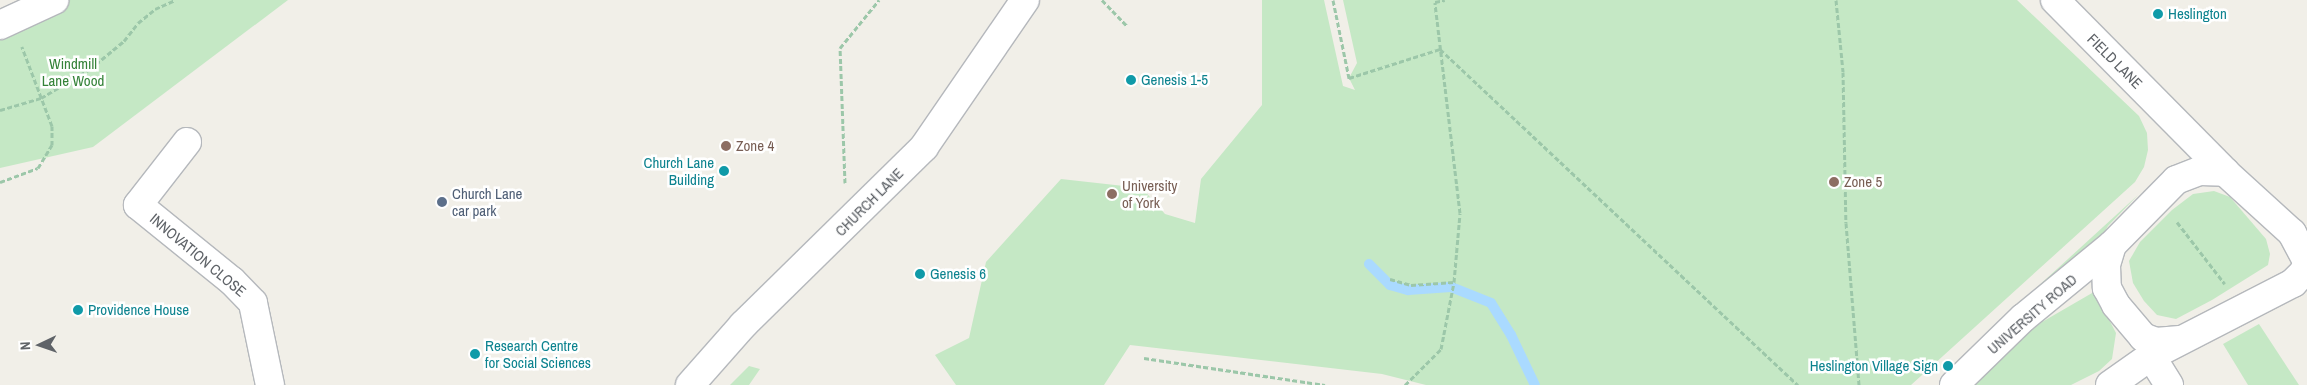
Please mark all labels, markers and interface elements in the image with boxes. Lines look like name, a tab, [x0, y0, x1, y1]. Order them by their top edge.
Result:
place label: Heslington	[2168, 5, 2227, 23]
marker: Heslington	[2152, 8, 2164, 20]
street label: FIELD LANE	[2084, 30, 2146, 92]
park label: Windmill Lane Wood	[42, 54, 104, 89]
place label: Genesis 1-5	[1141, 71, 1208, 89]
marker: Genesis 1-5	[1125, 74, 1137, 86]
place label: Zone 4	[736, 137, 774, 155]
marker: Zone 4	[720, 140, 732, 152]
place label: Church Lane Building	[644, 153, 714, 188]
street label: CHURCH LANE	[831, 164, 907, 240]
marker: Church Lane Building	[718, 165, 730, 177]
place label: Zone 5	[1844, 173, 1882, 191]
place label: University of York	[1122, 176, 1177, 211]
marker: Zone 5	[1828, 176, 1840, 188]
place label: Church Lane car park	[452, 184, 522, 219]
marker: University of York	[1106, 188, 1118, 200]
marker: Church Lane car park	[436, 196, 448, 208]
street label: INNOVATION CLOSE	[146, 210, 250, 300]
place label: Genesis 6	[930, 265, 986, 283]
marker: Genesis 6	[914, 268, 926, 280]
street label: UNIVERSITY ROAD	[1984, 270, 2080, 358]
place label: Providence House	[88, 301, 189, 319]
marker: Providence House	[72, 304, 84, 316]
north arrow	[15, 320, 65, 370]
place label: Research Centre for Social Sciences	[485, 336, 591, 371]
text: N	[16, 341, 34, 350]
marker: Research Centre for Social Sciences	[469, 348, 481, 360]
place label: Heslington Village Sign	[1810, 357, 1938, 375]
marker: Heslington Village Sign	[1942, 360, 1954, 372]

